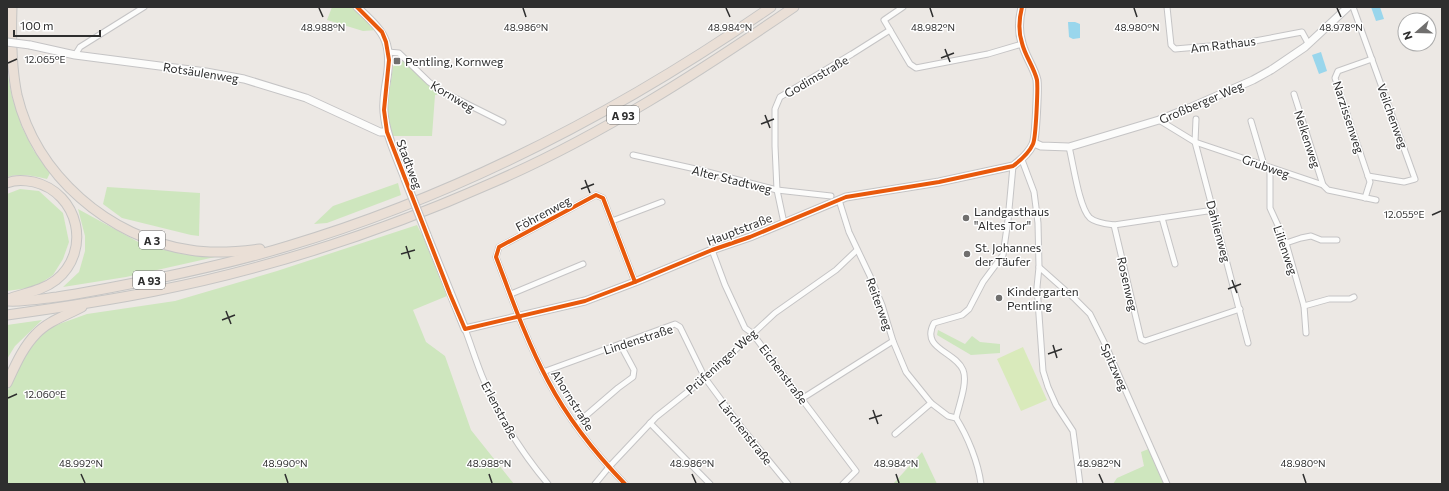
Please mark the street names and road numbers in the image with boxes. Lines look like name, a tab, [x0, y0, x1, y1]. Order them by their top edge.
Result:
street label: Am Rathaus	[1190, 33, 1256, 55]
street label: Godimstraße	[782, 52, 850, 100]
street label: Rotsäulenweg	[162, 59, 240, 85]
street label: Kornweg	[429, 77, 478, 115]
street label: Großberger Weg	[1157, 78, 1246, 126]
street label: Narzissenweg	[1331, 79, 1367, 155]
street label: Veilchenweg	[1375, 82, 1411, 151]
road number: A 93	[607, 106, 639, 124]
street label: Nelkenweg	[1292, 108, 1324, 170]
street label: Stadtweg	[394, 137, 426, 191]
street label: Grubweg	[1240, 151, 1292, 181]
street label: Alter Stadtweg	[691, 162, 774, 196]
street label: Föhrenweg	[513, 192, 573, 233]
street label: Dahlienweg	[1204, 199, 1234, 264]
street label: Hauptstraße	[704, 210, 774, 248]
street label: Lilienweg	[1271, 223, 1301, 277]
road number: A 3	[139, 231, 165, 249]
street label: Rosenweg	[1115, 255, 1141, 313]
road number: A 93	[133, 271, 165, 289]
street label: Reiterweg	[864, 276, 896, 333]
street label: Lindenstraße	[602, 321, 674, 357]
street label: Prüfeninger Weg	[683, 325, 760, 397]
street label: Eichenstraße	[757, 341, 811, 407]
street label: Spitzweg	[1098, 341, 1132, 393]
street label: Ahornstraße	[549, 367, 597, 433]
street label: Erlenstraße	[479, 379, 521, 441]
street label: Lärchenstraße	[716, 397, 776, 467]

